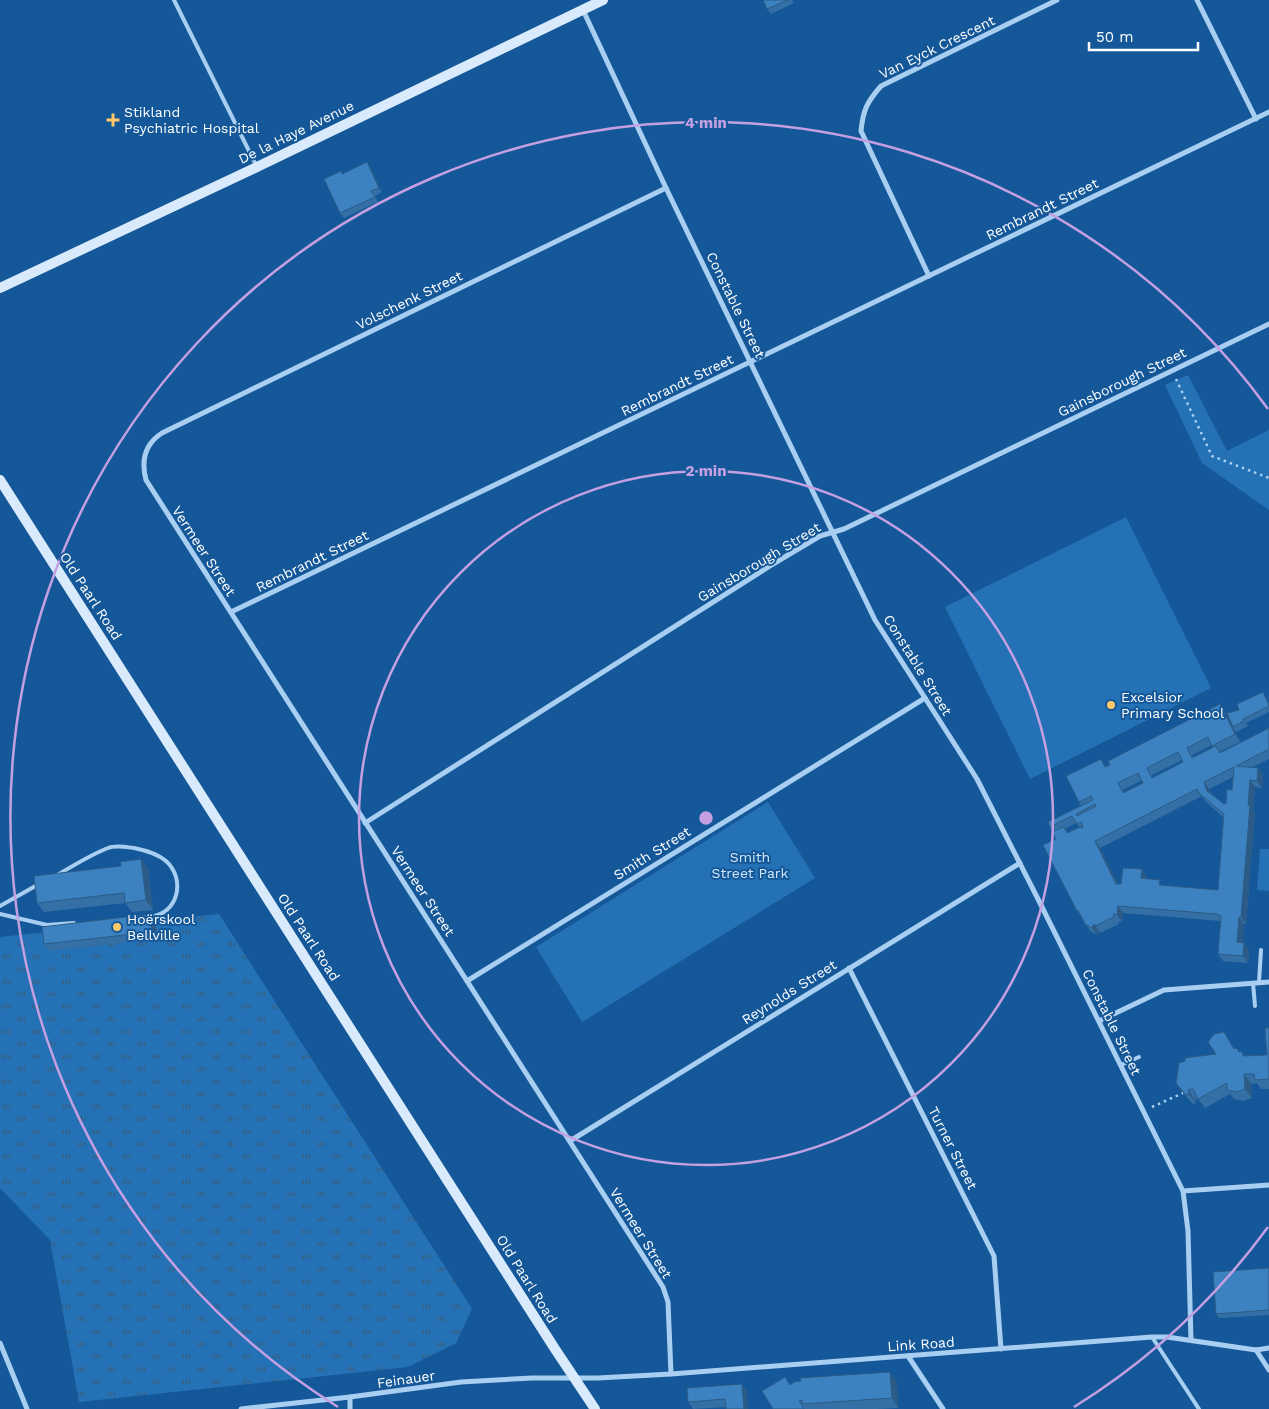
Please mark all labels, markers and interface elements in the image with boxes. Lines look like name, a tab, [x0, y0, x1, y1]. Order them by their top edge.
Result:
street label: Van Eyck Crescent	[877, 12, 997, 82]
scale bar	[1089, 20, 1198, 52]
text: 50 m	[1096, 28, 1133, 46]
street label: De la Haye Avenue	[236, 97, 356, 167]
place label: Stikland Psychiatric Hospital	[124, 104, 260, 136]
marker: Stikland Psychiatric Hospital	[106, 113, 120, 127]
text: 4 min	[685, 114, 727, 132]
street label: Rembrandt Street	[983, 175, 1101, 243]
street label: Constable Street	[703, 249, 769, 361]
street label: Volschenk Street	[353, 267, 465, 333]
street label: Gainsborough Street	[1055, 344, 1189, 420]
street label: Rembrandt Street	[618, 351, 736, 419]
text: 2 min	[685, 462, 727, 480]
street label: Vermeer Street	[169, 503, 239, 599]
street label: Gainsborough Street	[695, 519, 823, 605]
street label: Rembrandt Street	[253, 527, 371, 595]
street label: Old Paarl Road	[57, 549, 125, 643]
street label: Constable Street	[881, 612, 956, 718]
place label: Excelsior Primary School	[1121, 689, 1225, 721]
marker: Excelsior Primary School	[1105, 699, 1117, 711]
centre of rings	[697, 809, 715, 827]
street label: Smith Street	[611, 823, 693, 883]
street label: Vermeer Street	[388, 843, 458, 939]
park label: Smith Street Park	[711, 849, 789, 881]
street label: Old Paarl Road	[275, 890, 343, 984]
place label: Hoërskool Bellville	[127, 911, 196, 943]
marker: Hoërskool Bellville	[111, 921, 123, 933]
street label: Reynolds Street	[739, 956, 839, 1028]
street label: Constable Street	[1079, 966, 1145, 1078]
street label: Turner Street	[925, 1104, 981, 1192]
street label: Vermeer Street	[607, 1185, 675, 1281]
street label: Old Paarl Road	[493, 1232, 561, 1326]
street label: Link Road	[887, 1334, 955, 1354]
street label: Feinauer	[376, 1367, 436, 1391]

